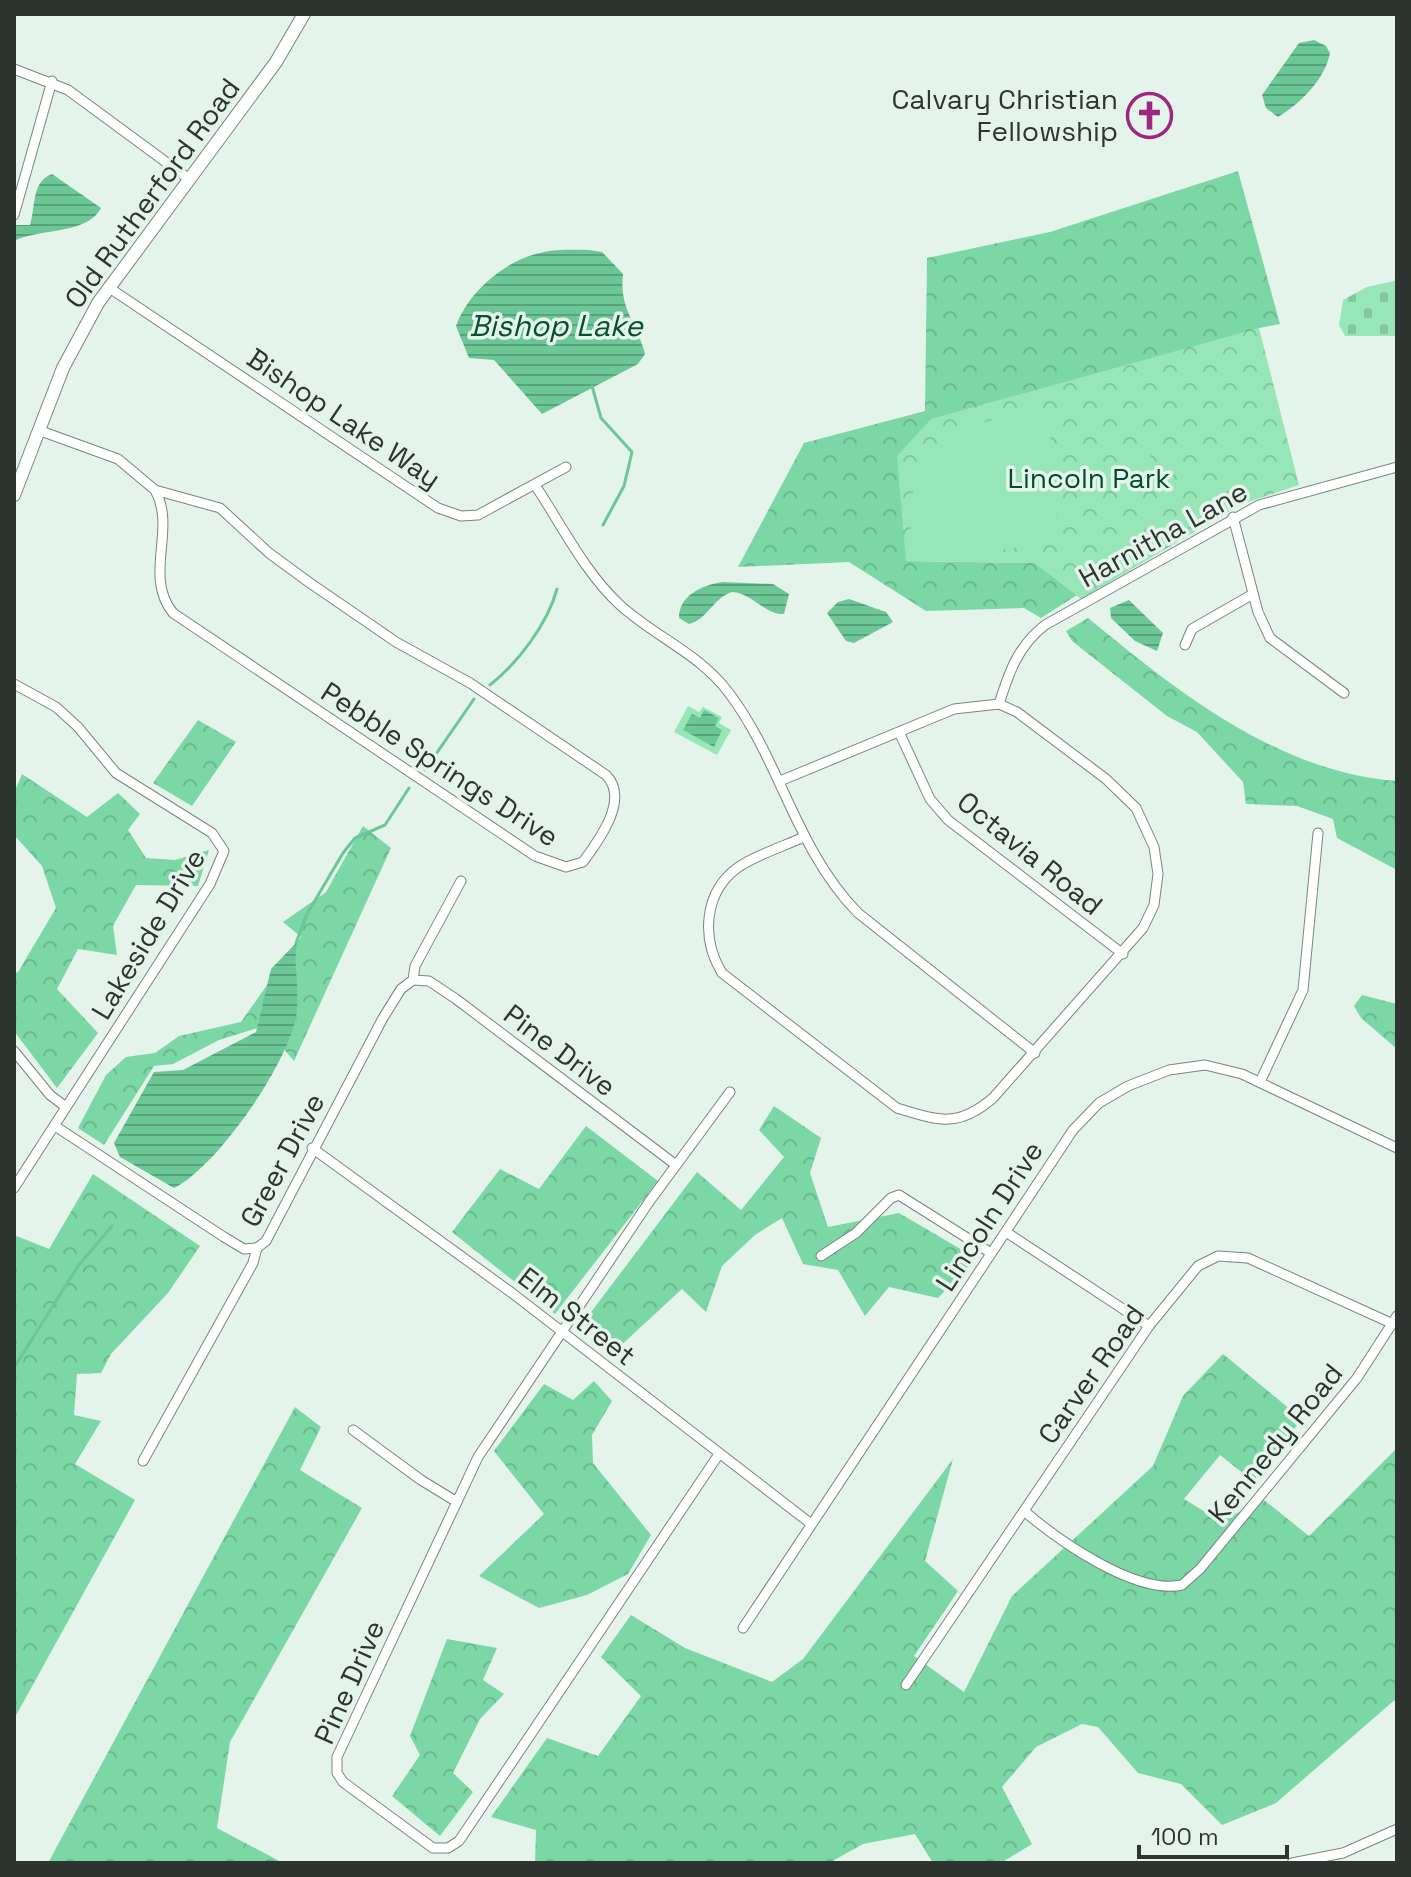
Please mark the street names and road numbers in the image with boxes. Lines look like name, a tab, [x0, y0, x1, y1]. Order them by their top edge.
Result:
street label: Old Rutherford Road	[56, 71, 248, 315]
street label: Bishop Lake Way	[240, 340, 448, 496]
street label: Harnitha Lane	[1072, 473, 1254, 595]
street label: Pebble Springs Drive	[314, 674, 566, 854]
street label: Octavia Road	[950, 783, 1110, 923]
street label: Lakeside Drive	[83, 842, 213, 1026]
street label: Pine Drive	[497, 996, 623, 1104]
street label: Greer Drive	[232, 1087, 332, 1233]
street label: Lincoln Drive	[927, 1134, 1051, 1298]
street label: Elm Street	[511, 1259, 643, 1373]
street label: Carver Road	[1030, 1297, 1152, 1451]
street label: Kennedy Road	[1200, 1356, 1350, 1530]
street label: Pine Drive	[306, 1615, 392, 1749]

